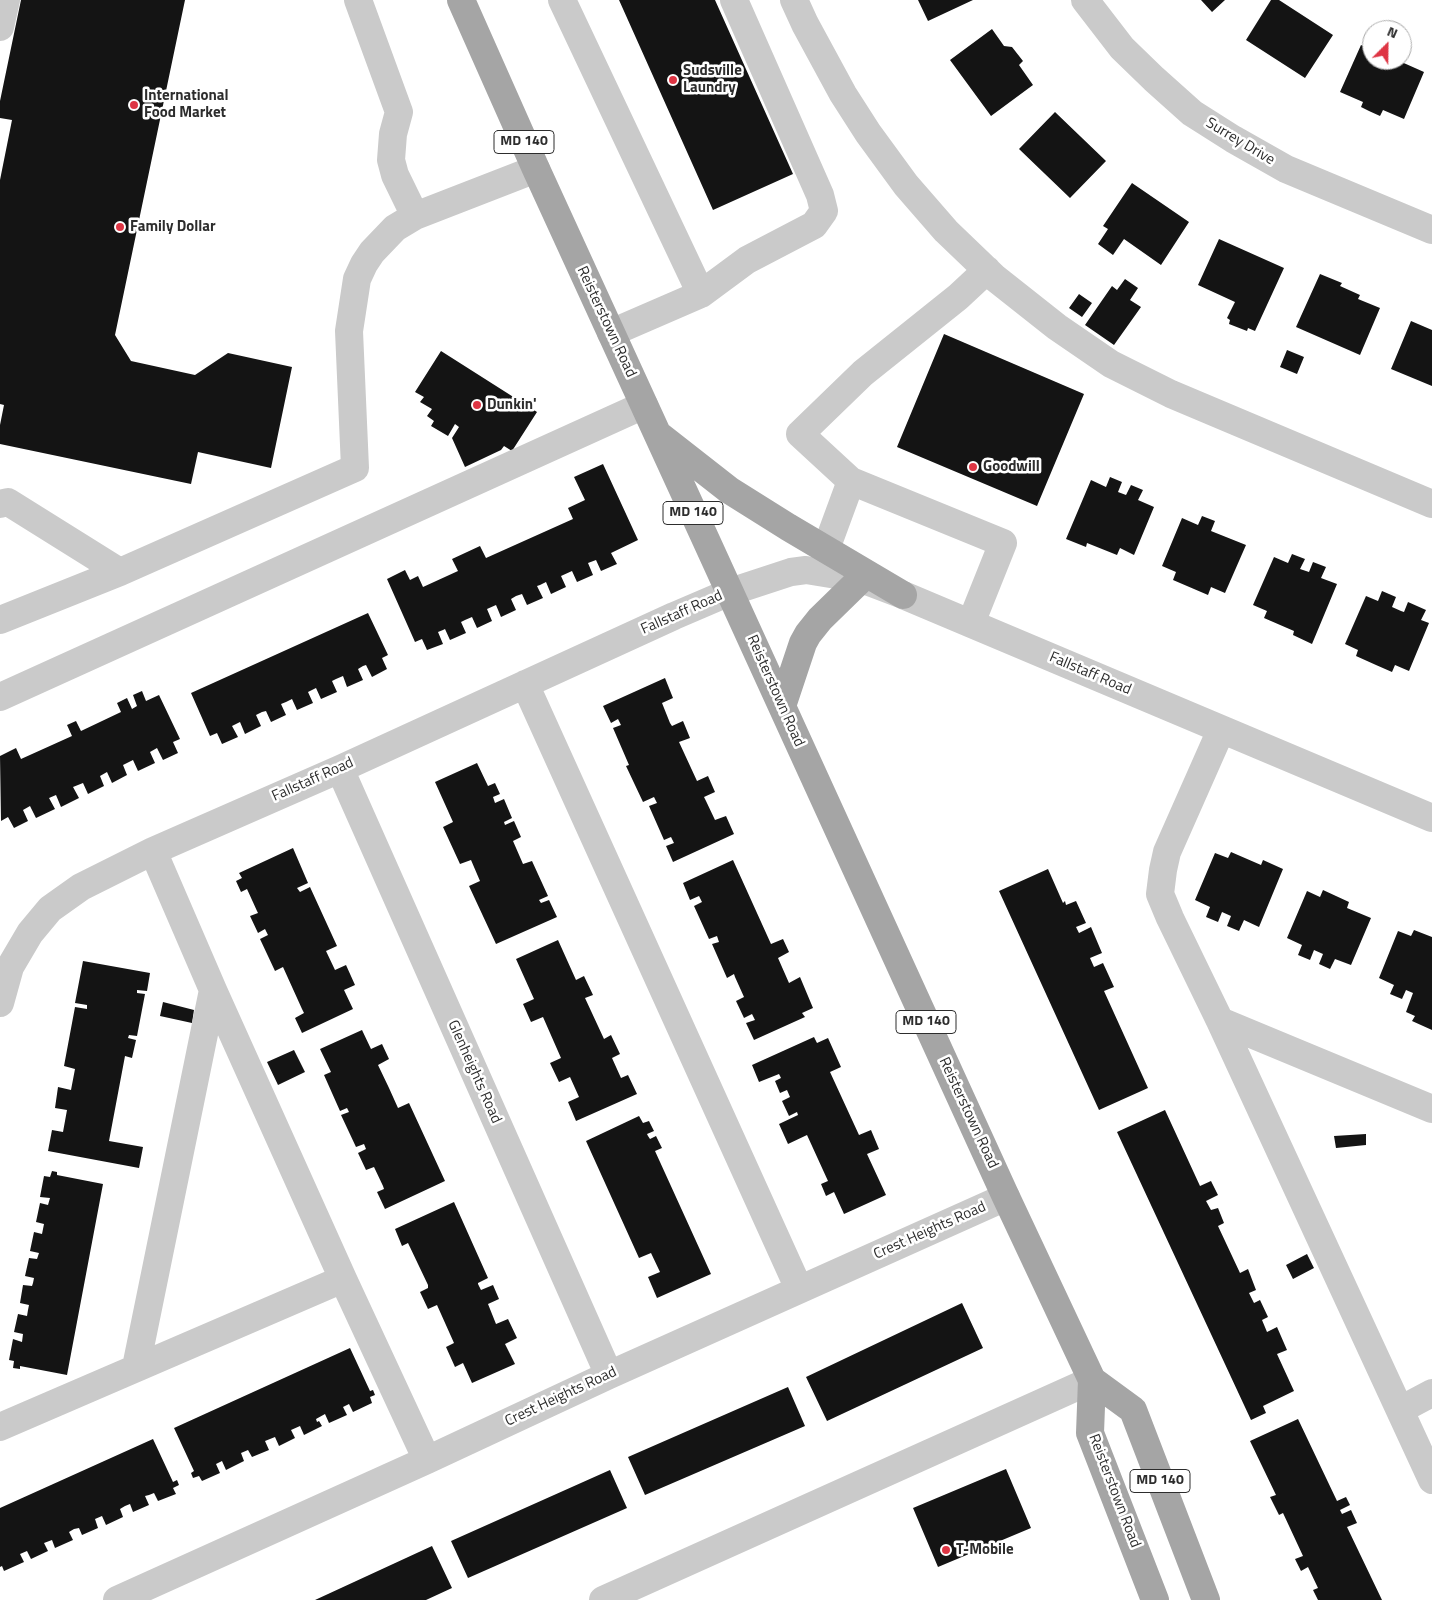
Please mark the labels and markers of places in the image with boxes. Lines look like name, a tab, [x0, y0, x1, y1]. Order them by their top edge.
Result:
place label: Sudsville Laundry	[683, 62, 742, 97]
marker: Sudsville Laundry	[667, 74, 679, 86]
place label: International Food Market	[144, 87, 229, 122]
marker: International Food Market	[128, 99, 140, 111]
place label: Family Dollar	[130, 218, 216, 236]
marker: Family Dollar	[114, 221, 126, 233]
place label: Dunkin'	[487, 396, 536, 414]
marker: Dunkin'	[471, 399, 483, 411]
place label: Goodwill	[983, 458, 1040, 476]
marker: Goodwill	[967, 461, 979, 473]
place label: T-Mobile	[956, 1541, 1014, 1559]
marker: T-Mobile	[940, 1544, 952, 1556]

